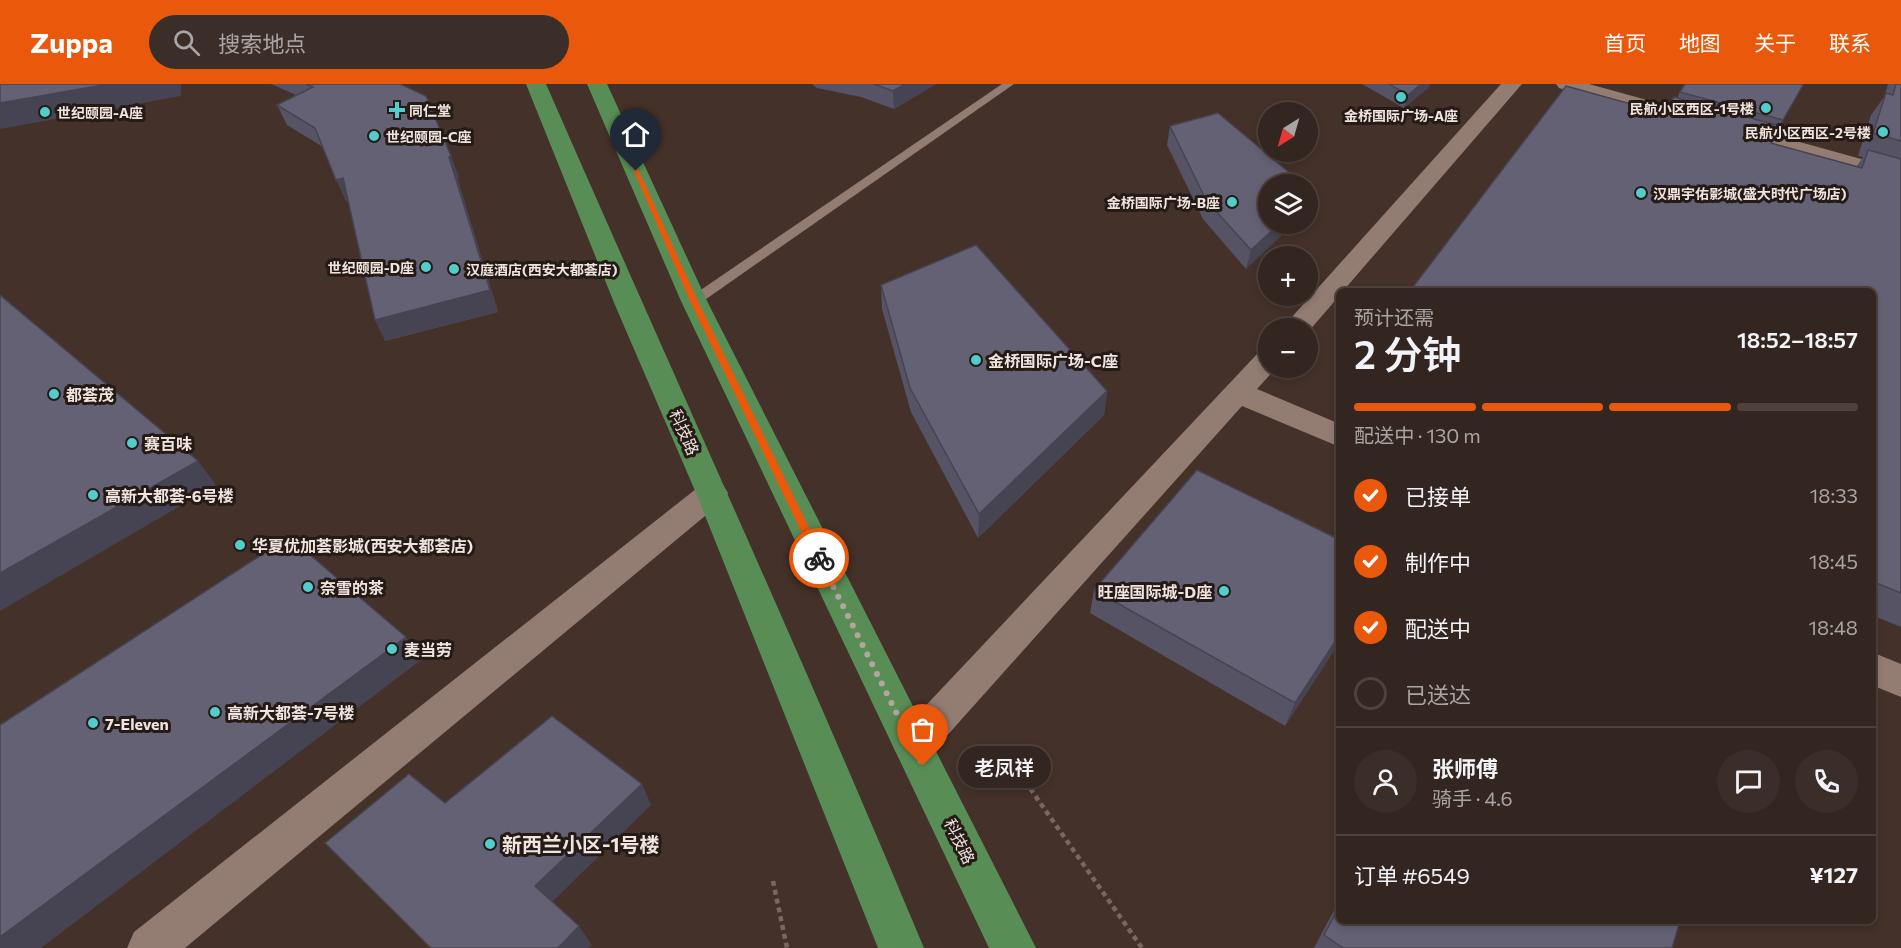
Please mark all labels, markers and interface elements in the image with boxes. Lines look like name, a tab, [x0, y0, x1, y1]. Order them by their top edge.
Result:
search box	[149, 15, 569, 69]
text: Zuppa	[30, 25, 113, 59]
icon: search	[170, 26, 203, 59]
text: 搜索地点	[218, 30, 306, 57]
text: 首页	[1604, 30, 1646, 55]
text: 地图	[1679, 30, 1721, 55]
text: 关于	[1754, 30, 1796, 55]
text: 联系	[1829, 30, 1871, 55]
marker: 金桥国际广场-A座	[1394, 90, 1408, 104]
place label: 民航小区西区-1号楼	[1630, 100, 1754, 117]
marker: 民航小区西区-1号楼	[1759, 101, 1773, 115]
place label: 同仁堂	[409, 102, 451, 119]
north arrow	[1258, 102, 1318, 162]
map controls	[1258, 102, 1318, 378]
marker: 同仁堂	[390, 103, 404, 117]
place label: 世纪颐园-A座	[57, 104, 143, 121]
marker: 世纪颐园-A座	[38, 105, 52, 119]
place label: 金桥国际广场-A座	[1344, 107, 1458, 124]
pin	[610, 109, 661, 171]
icon: home	[619, 118, 652, 151]
place label: 民航小区西区-2号楼	[1745, 124, 1871, 141]
marker: 民航小区西区-2号楼	[1876, 125, 1890, 139]
place label: 世纪颐园-C座	[386, 128, 472, 145]
marker: 世纪颐园-C座	[367, 129, 381, 143]
button: layers	[1258, 174, 1318, 234]
place label: 汉鼎宇佑影城(盛大时代广场店)	[1653, 185, 1847, 202]
marker: 汉鼎宇佑影城(盛大时代广场店)	[1634, 186, 1648, 200]
place label: 金桥国际广场-B座	[1107, 194, 1220, 211]
marker: 金桥国际广场-B座	[1225, 195, 1239, 209]
button: +	[1258, 246, 1318, 306]
place label: 世纪颐园-D座	[328, 259, 414, 276]
marker: 世纪颐园-D座	[419, 260, 433, 274]
place label: 汉庭酒店(西安大都荟店)	[466, 261, 618, 278]
marker: 汉庭酒店(西安大都荟店)	[447, 262, 461, 276]
text: 预计还需	[1354, 305, 1434, 329]
button: −	[1258, 318, 1318, 378]
text: 18:52–18:57	[1737, 326, 1858, 353]
text: 2 分钟	[1354, 329, 1461, 377]
place label: 金桥国际广场-C座	[988, 351, 1118, 370]
marker: 金桥国际广场-C座	[969, 353, 983, 367]
place label: 都荟茂	[66, 385, 114, 404]
marker: 都荟茂	[47, 387, 61, 401]
street label: 科技路	[667, 406, 703, 458]
text: 配送中 · 130 m	[1354, 423, 1481, 447]
place label: 赛百味	[144, 434, 192, 453]
marker: 赛百味	[125, 436, 139, 450]
icon: check	[1354, 479, 1387, 512]
text: 已接单	[1405, 483, 1471, 510]
text: 18:33	[1810, 483, 1858, 507]
place label: 高新大都荟-6号楼	[105, 486, 234, 505]
marker: 高新大都荟-6号楼	[86, 488, 100, 502]
courier	[789, 528, 849, 588]
place label: 华夏优加荟影城(西安大都荟店)	[252, 536, 473, 555]
marker: 华夏优加荟影城(西安大都荟店)	[233, 538, 247, 552]
icon: bike	[803, 542, 836, 575]
icon: check	[1354, 545, 1387, 578]
text: 制作中	[1405, 549, 1471, 576]
text: 18:45	[1809, 549, 1858, 573]
place label: 奈雪的茶	[320, 578, 384, 597]
marker: 奈雪的茶	[301, 580, 315, 594]
place label: 旺座国际城-D座	[1097, 582, 1212, 601]
marker: 旺座国际城-D座	[1217, 584, 1231, 598]
icon: check	[1354, 611, 1387, 644]
text: 配送中	[1405, 615, 1471, 642]
text: 18:48	[1808, 615, 1858, 639]
place label: 麦当劳	[404, 640, 452, 659]
marker: 麦当劳	[385, 642, 399, 656]
text: 已送达	[1405, 681, 1471, 708]
place label: 高新大都荟-7号楼	[227, 703, 355, 722]
pin	[897, 704, 948, 766]
marker: 高新大都荟-7号楼	[208, 705, 222, 719]
icon: bag	[906, 713, 939, 746]
place label: 7-Eleven	[105, 714, 169, 733]
marker: 7-Eleven	[86, 716, 100, 730]
callout: 老凤祥	[959, 745, 1052, 787]
button: person	[1354, 750, 1417, 813]
button: chat	[1717, 750, 1780, 813]
button: phone	[1795, 750, 1858, 813]
text: 老凤祥	[975, 755, 1035, 779]
text: 张师傅	[1432, 755, 1498, 782]
text: 骑手 · 4.6	[1432, 786, 1513, 810]
street label: 科技路	[941, 815, 979, 867]
place label: 新西兰小区-1号楼	[502, 832, 660, 856]
marker: 新西兰小区-1号楼	[483, 837, 497, 851]
text: ¥127	[1809, 861, 1858, 888]
text: 订单 #6549	[1354, 862, 1470, 889]

